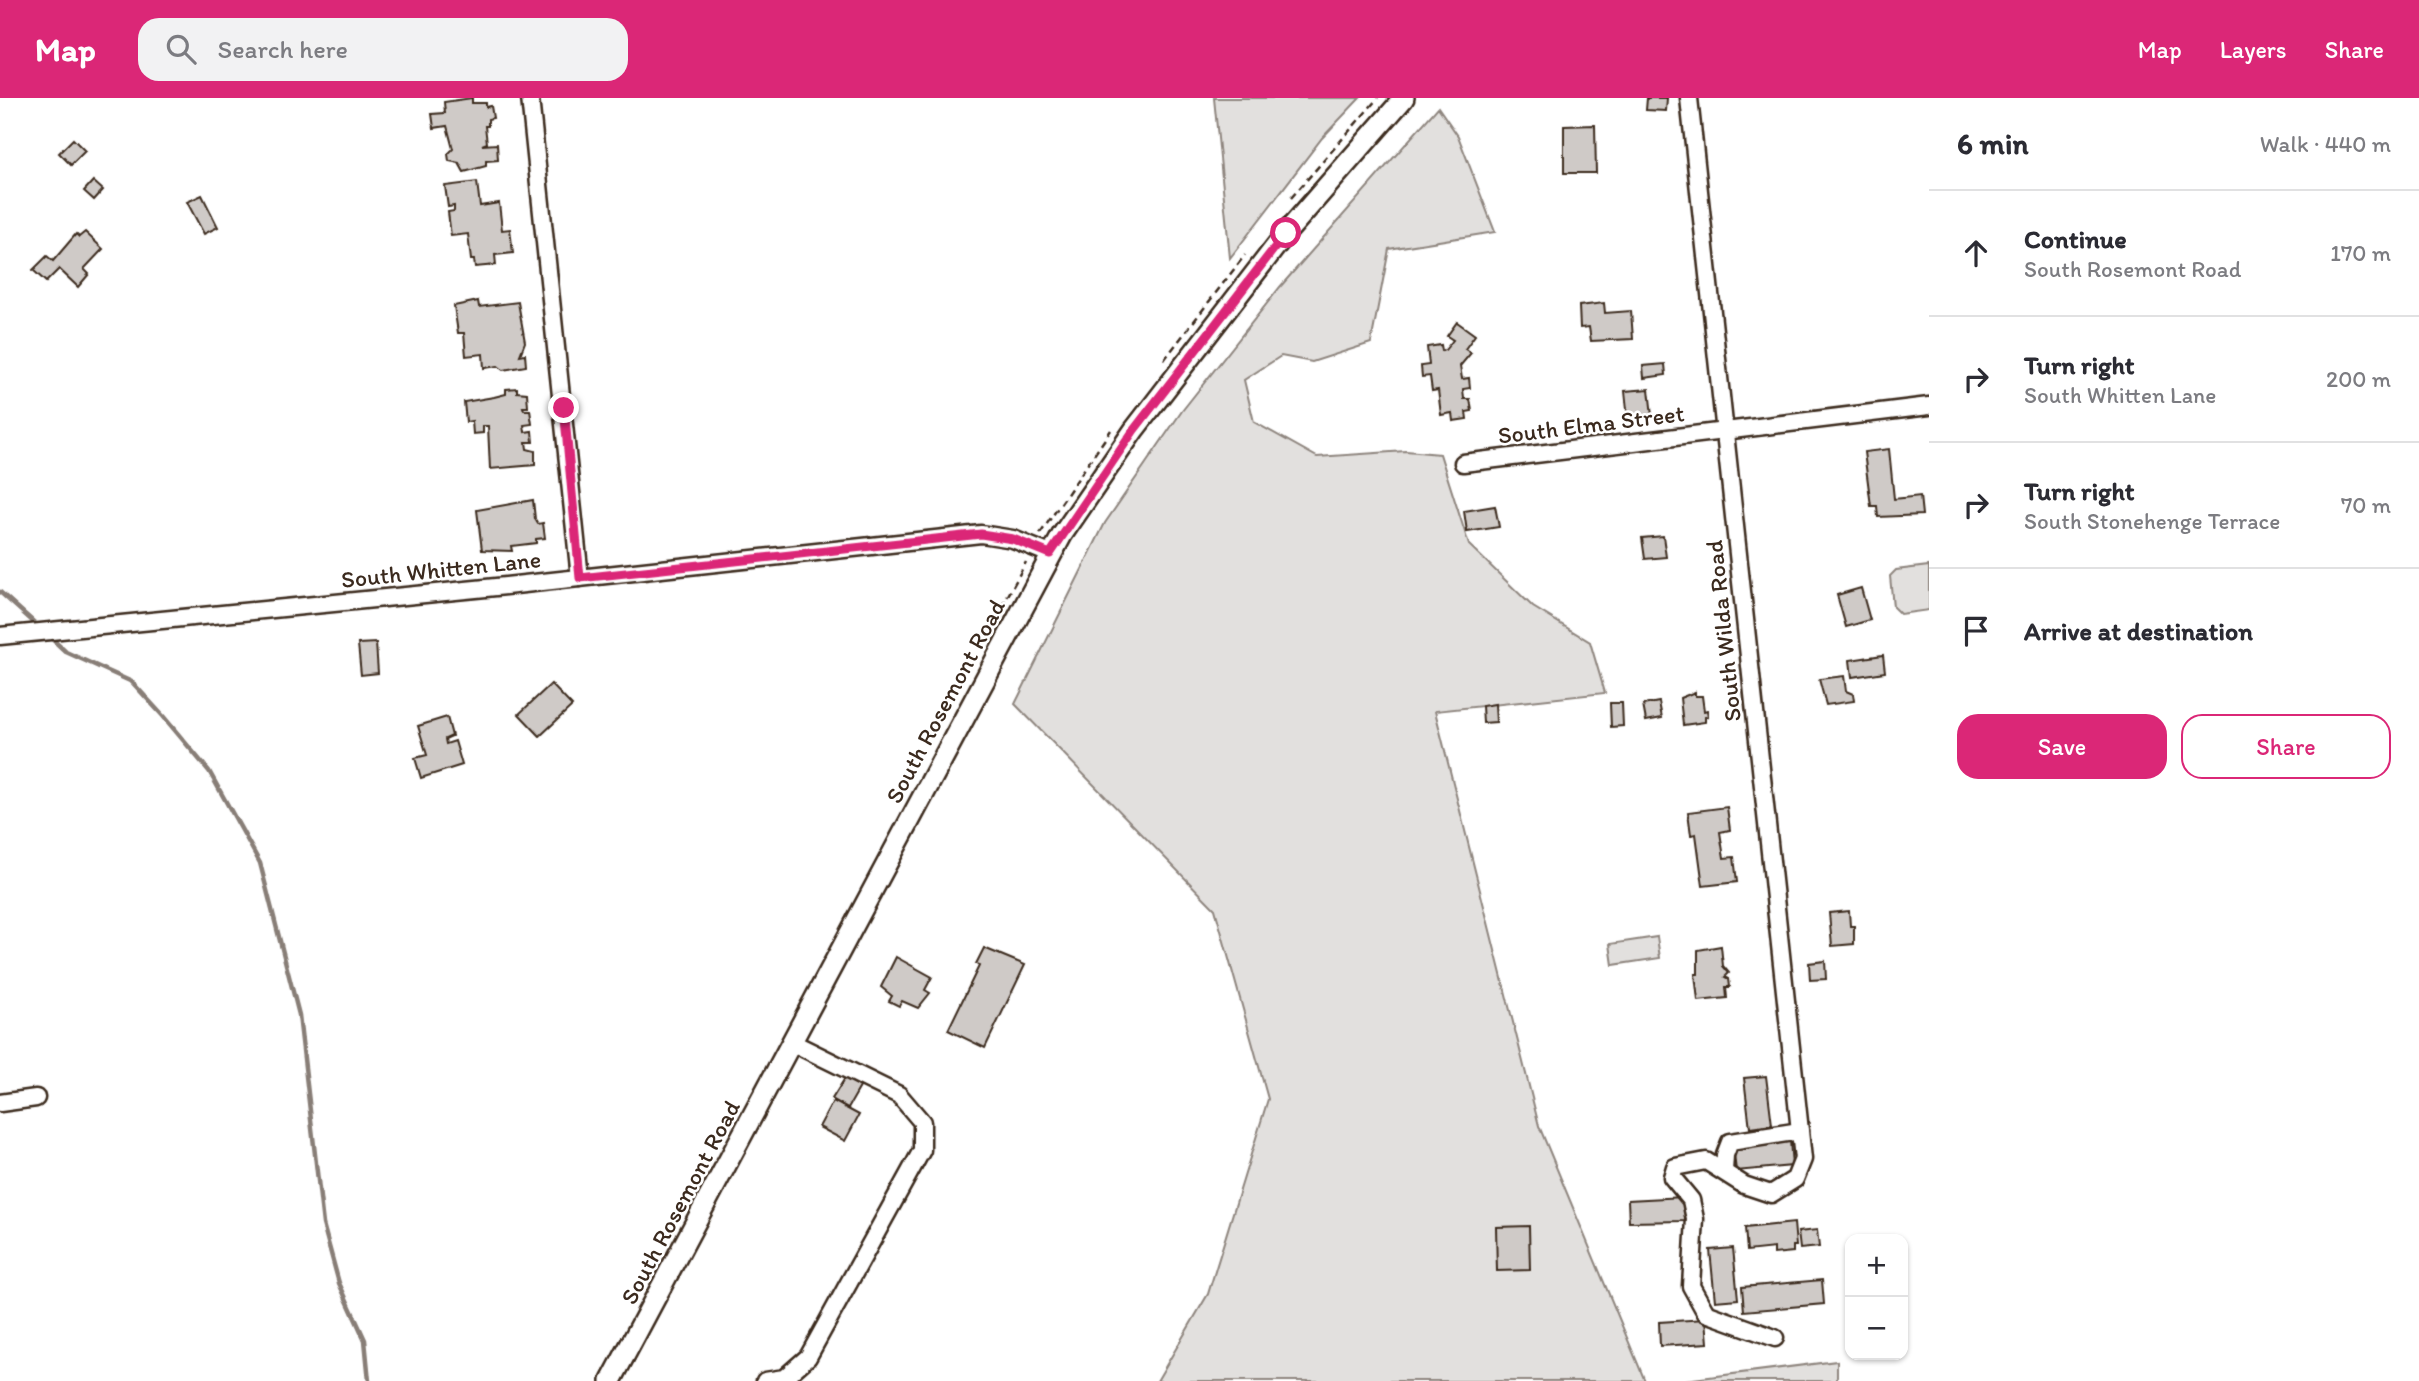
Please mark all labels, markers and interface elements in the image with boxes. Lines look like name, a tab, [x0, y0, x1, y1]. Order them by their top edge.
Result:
search box	[138, 18, 628, 81]
text: Map	[35, 30, 96, 69]
icon: search	[162, 30, 200, 68]
text: Search here	[218, 33, 348, 65]
text: Map	[2138, 35, 2182, 64]
text: Layers	[2220, 35, 2287, 64]
text: Share	[2325, 35, 2384, 64]
text: 6 min	[1957, 125, 2029, 162]
text: Walk · 440 m	[2260, 130, 2391, 158]
route start	[1270, 217, 1301, 248]
text: Continue	[2024, 223, 2127, 255]
icon: ahead	[1957, 234, 1995, 272]
text: 170 m	[2330, 239, 2391, 267]
text: South Rosemont Road	[2024, 255, 2241, 283]
text: Turn right	[2024, 349, 2135, 381]
icon: right	[1957, 360, 1995, 398]
text: 200 m	[2326, 365, 2391, 393]
text: South Whitten Lane	[2024, 381, 2216, 409]
route end	[548, 392, 579, 423]
street label: South Elma Street	[1496, 398, 1686, 450]
text: Turn right	[2024, 475, 2135, 507]
icon: right	[1957, 486, 1995, 524]
text: 70 m	[2341, 491, 2391, 519]
text: South Stonehenge Terrace	[2024, 507, 2280, 535]
street label: South Wilda Road	[1699, 539, 1747, 723]
street label: South Whitten Lane	[340, 544, 542, 594]
street label: South Rosemont Road	[879, 594, 1011, 808]
icon: arrive	[1957, 612, 1995, 650]
text: Arrive at destination	[2024, 615, 2253, 647]
button: Save	[1957, 714, 2167, 779]
button: Share	[2181, 714, 2391, 779]
street label: South Rosemont Road	[614, 1095, 746, 1309]
map controls	[1845, 1234, 1908, 1360]
button: +	[1845, 1234, 1908, 1297]
button: −	[1845, 1297, 1908, 1360]

